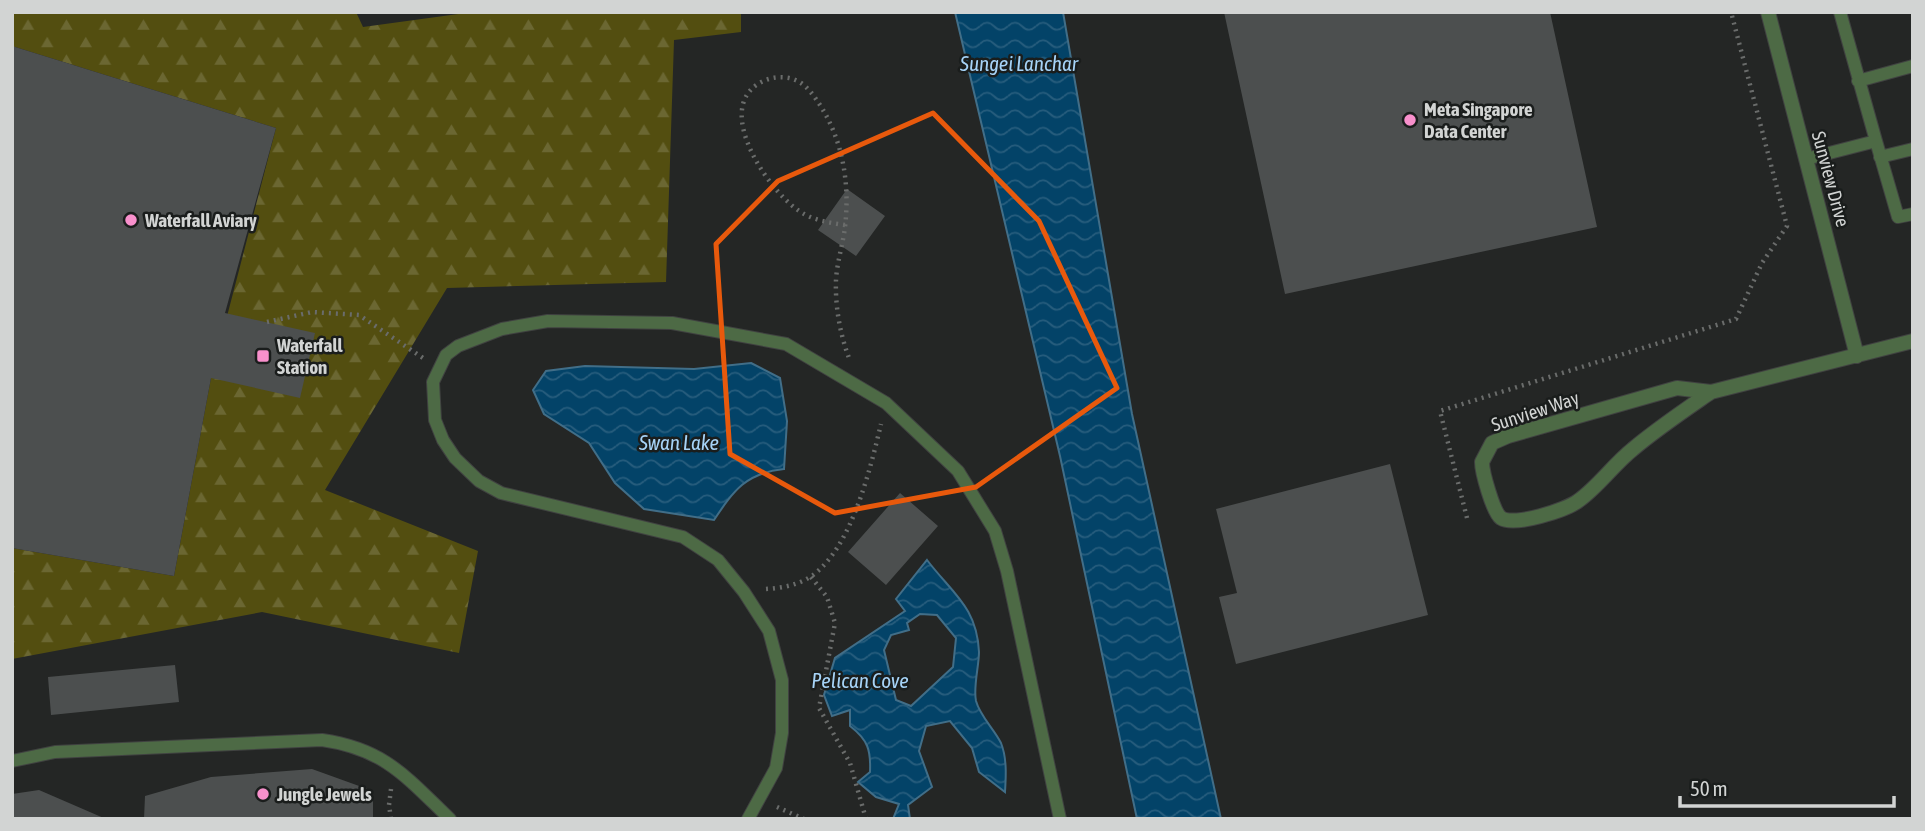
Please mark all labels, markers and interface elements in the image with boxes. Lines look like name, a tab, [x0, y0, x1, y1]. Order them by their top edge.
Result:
water label: Sungei Lanchar	[959, 51, 1079, 75]
place label: Meta Singapore Data Center	[1424, 98, 1533, 142]
marker: Meta Singapore Data Center	[1402, 112, 1418, 128]
street label: Sunview Drive	[1808, 129, 1854, 229]
place label: Waterfall Aviary	[144, 209, 257, 231]
marker: Waterfall Aviary	[123, 212, 139, 228]
place label: Waterfall Station	[276, 334, 343, 378]
marker: Waterfall Station	[255, 348, 271, 364]
street label: Sunview Way	[1488, 386, 1582, 435]
water label: Swan Lake	[638, 430, 719, 454]
water label: Pelican Cove	[811, 668, 909, 692]
scale bar	[1680, 764, 1894, 808]
text: 50 m	[1690, 776, 1728, 800]
place label: Jungle Jewels	[276, 783, 372, 805]
marker: Jungle Jewels	[255, 786, 271, 802]

